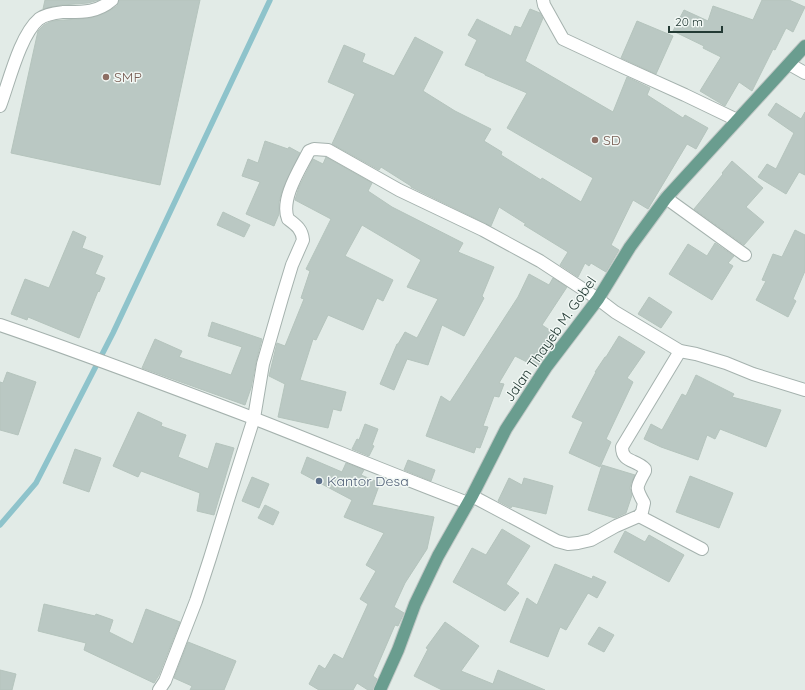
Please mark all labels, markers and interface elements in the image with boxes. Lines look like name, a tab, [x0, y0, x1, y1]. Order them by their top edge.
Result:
scale bar	[669, 8, 722, 34]
text: 20 m	[675, 14, 703, 29]
place label: SMP	[114, 68, 142, 86]
marker: SMP	[101, 72, 111, 82]
place label: SD	[603, 131, 621, 149]
marker: SD	[590, 135, 600, 145]
street label: Jalan Thayeb M. Gobel	[500, 273, 600, 405]
place label: Kantor Desa	[327, 472, 409, 490]
marker: Kantor Desa	[314, 476, 324, 486]

